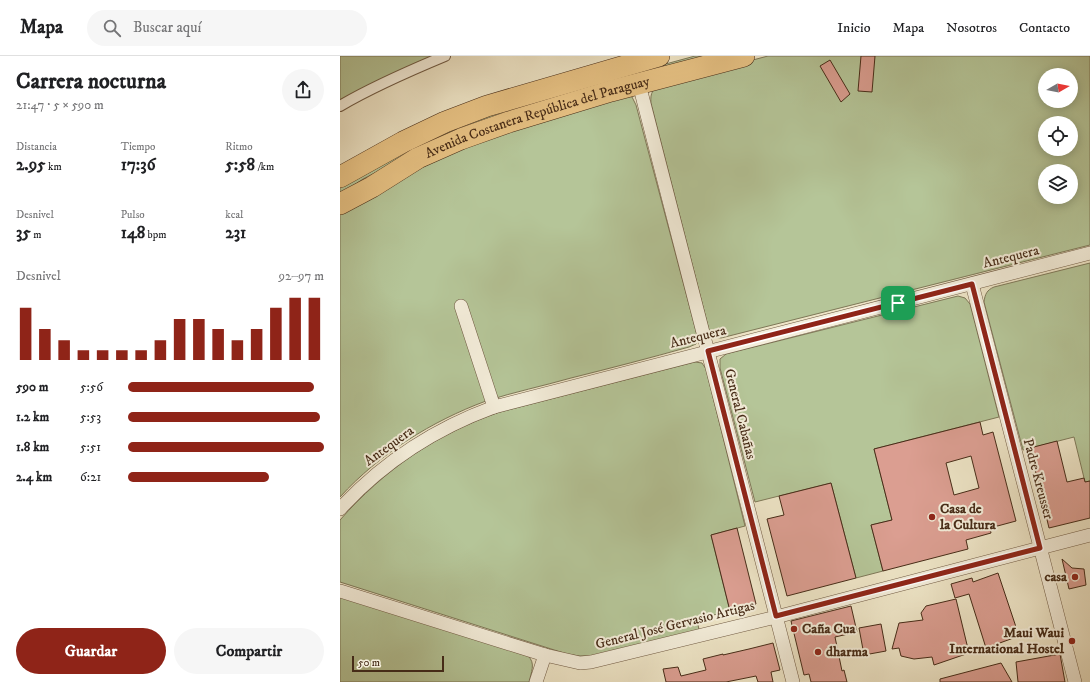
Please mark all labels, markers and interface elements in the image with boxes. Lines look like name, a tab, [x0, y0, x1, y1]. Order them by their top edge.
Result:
search box	[87, 10, 367, 46]
text: Mapa	[20, 16, 63, 39]
icon: search	[101, 17, 123, 39]
text: Buscar aquí	[133, 18, 201, 37]
text: Inicio	[837, 19, 870, 37]
text: Mapa	[892, 19, 924, 37]
text: Nosotros	[946, 19, 997, 37]
text: Contacto	[1019, 19, 1070, 37]
text: Carrera nocturna	[16, 68, 166, 95]
north arrow	[1038, 68, 1078, 108]
map controls	[1038, 68, 1078, 204]
button: share	[282, 69, 324, 111]
street label: Avenida Costanera República del Paraguay	[422, 72, 652, 163]
text: 21:47 · 5 × 590 m	[16, 97, 104, 113]
button: locate	[1038, 116, 1078, 156]
text: Distancia	[16, 140, 57, 154]
text: Tiempo	[121, 140, 155, 154]
text: Ritmo	[225, 140, 253, 154]
text: 2.95	[16, 154, 46, 176]
text: 17:36	[121, 154, 155, 176]
text: 5:58	[225, 154, 255, 176]
text: km	[46, 160, 62, 174]
text: /km	[255, 160, 274, 174]
button: layers	[1038, 164, 1078, 204]
text: Desnivel	[16, 208, 54, 222]
text: Pulso	[121, 208, 145, 222]
text: kcal	[225, 208, 243, 222]
text: 35	[16, 222, 31, 244]
text: 148	[121, 222, 145, 244]
text: 231	[225, 222, 246, 244]
text: m	[31, 228, 41, 242]
text: bpm	[145, 228, 167, 242]
street label: Antequera	[981, 241, 1041, 273]
text: Desnivel	[16, 268, 61, 284]
text: 92–97 m	[278, 268, 324, 284]
pin	[881, 286, 915, 320]
icon: arrive	[887, 292, 909, 314]
street label: Antequera	[668, 321, 728, 353]
street label: General Cabañas	[720, 367, 760, 461]
text: 590 m	[16, 379, 49, 395]
text: 5:56	[80, 379, 103, 395]
text: 1.2 km	[16, 409, 49, 425]
text: 5:53	[80, 409, 101, 425]
street label: Antequera	[361, 422, 417, 470]
street label: Padre Kreusser	[1019, 437, 1058, 522]
text: 1.8 km	[16, 439, 49, 455]
text: 5:51	[80, 439, 101, 455]
text: 2.4 km	[16, 469, 52, 485]
text: 6:21	[80, 469, 101, 485]
place label: Casa de la Cultura	[939, 500, 997, 534]
marker: Casa de la Cultura	[927, 512, 937, 522]
place label: casa	[1044, 568, 1068, 586]
marker: casa	[1070, 572, 1080, 582]
street label: General José Gervasio Artigas	[594, 596, 757, 654]
place label: Caña Cua	[802, 620, 857, 638]
marker: Caña Cua	[789, 624, 799, 634]
place label: Maui Waui International Hostel	[949, 624, 1065, 658]
button: Guardar	[16, 628, 166, 674]
button: Compartir	[174, 628, 324, 674]
marker: Maui Waui International Hostel	[1067, 636, 1077, 646]
place label: dharma	[826, 643, 869, 661]
marker: dharma	[813, 647, 823, 657]
scale bar	[352, 654, 444, 673]
text: 50 m	[358, 656, 380, 670]

